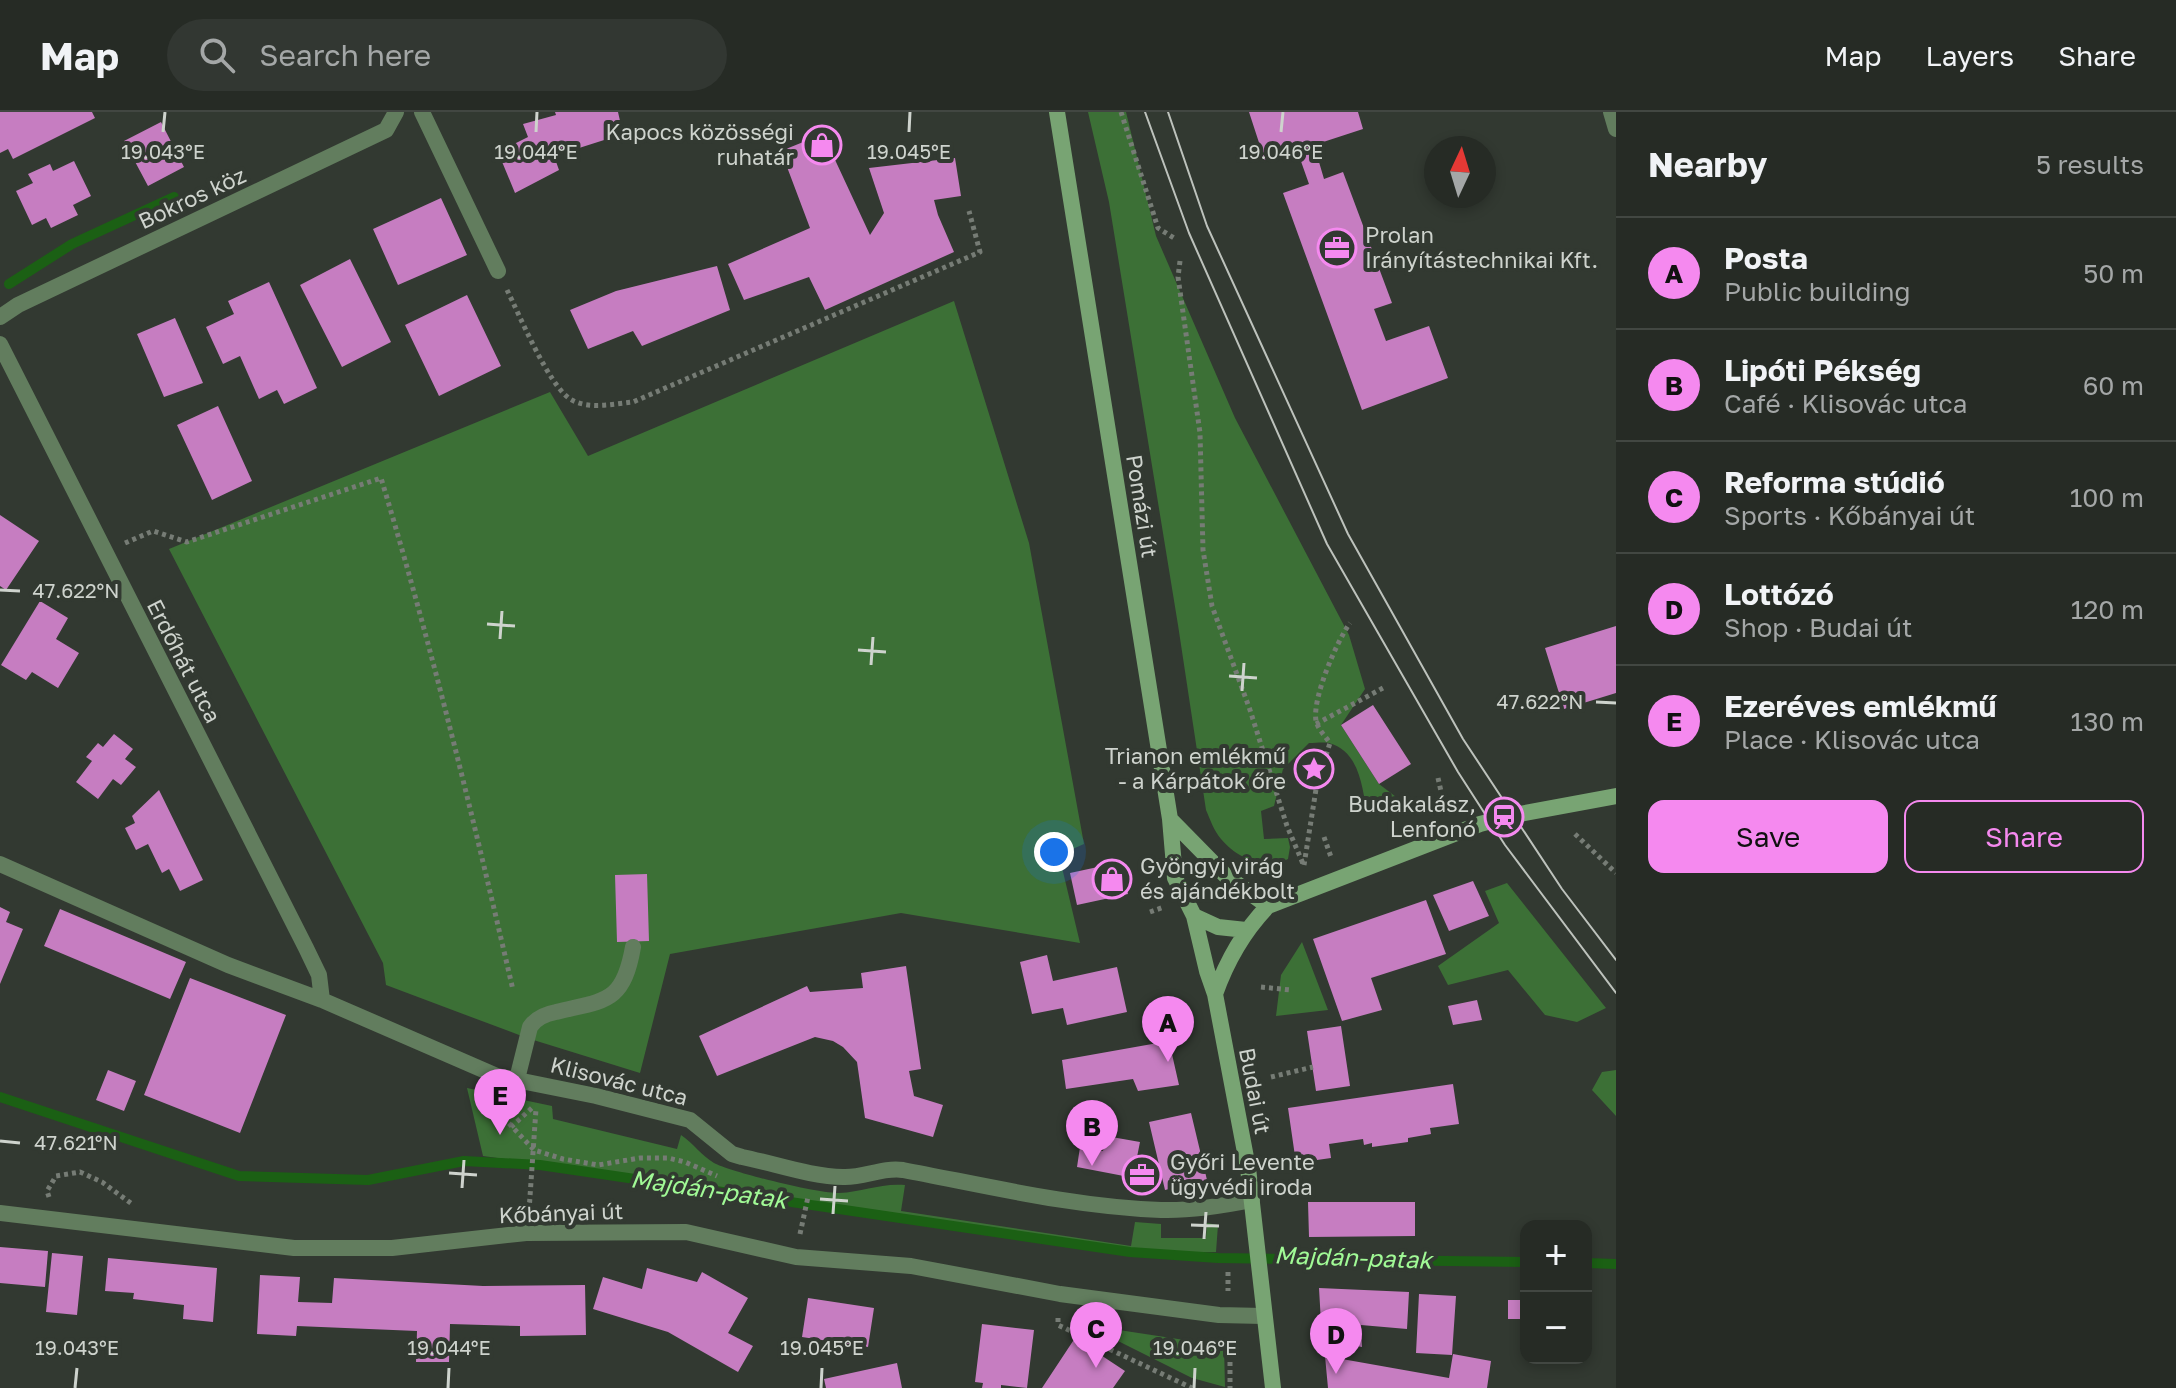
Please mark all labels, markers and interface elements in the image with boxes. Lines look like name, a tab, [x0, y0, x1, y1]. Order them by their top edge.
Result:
search box	[167, 19, 727, 91]
text: Map	[40, 33, 119, 78]
icon: search	[195, 33, 239, 77]
text: Search here	[259, 37, 431, 73]
text: Map	[1824, 39, 1882, 72]
text: Layers	[1926, 39, 2014, 72]
text: Share	[2058, 39, 2136, 72]
place label: Kapocs közösségi ruhatár	[606, 118, 794, 170]
shop icon: Kapocs közösségi ruhatár	[801, 124, 843, 166]
north arrow	[1424, 136, 1496, 208]
text: 19.043°E	[121, 139, 205, 163]
text: 19.044°E	[494, 139, 578, 163]
text: 19.045°E	[867, 139, 951, 163]
text: 19.046°E	[1239, 139, 1323, 163]
text: Nearby	[1648, 144, 1768, 184]
text: 5 results	[2036, 149, 2144, 180]
street label: Bokros köz	[134, 161, 250, 234]
place label: Prolan Irányítástechnikai Kft.	[1365, 221, 1598, 273]
office icon: Prolan Irányítástechnikai Kft.	[1316, 227, 1358, 269]
text: Posta	[1724, 240, 1808, 276]
text: A	[1665, 258, 1683, 289]
text: 50 m	[2083, 258, 2144, 289]
text: Public building	[1724, 276, 1910, 307]
text: Lipóti Pékség	[1724, 352, 1921, 388]
text: B	[1665, 370, 1683, 401]
text: 60 m	[2083, 370, 2144, 401]
text: Café · Klisovác utca	[1724, 388, 1967, 419]
street label: Pomázi út	[1121, 452, 1164, 559]
text: Reforma stúdió	[1724, 464, 1945, 500]
text: C	[1665, 482, 1683, 513]
text: 100 m	[2070, 482, 2144, 513]
text: Sports · Kőbányai út	[1724, 500, 1975, 531]
text: Lottózó	[1724, 576, 1834, 612]
text: 47.622°N	[32, 578, 120, 602]
street label: Erdőhát utca	[142, 594, 227, 727]
text: D	[1665, 594, 1683, 625]
text: 120 m	[2071, 594, 2144, 625]
text: Shop · Budai út	[1724, 612, 1912, 643]
text: Ezeréves emlékmű	[1724, 688, 1996, 724]
text: 47.622°N	[1496, 689, 1584, 713]
text: E	[1666, 706, 1682, 737]
text: 130 m	[2071, 706, 2144, 737]
text: Place · Klisovác utca	[1724, 724, 1980, 755]
place label: Trianon emlékmű - a Kárpátok őre	[1105, 742, 1286, 794]
place icon: Trianon emlékmű - a Kárpátok őre	[1293, 748, 1335, 790]
place label: Budakalász, Lenfonó	[1348, 790, 1476, 842]
station icon: Budakalász, Lenfonó	[1483, 796, 1525, 838]
button: Save	[1648, 800, 1888, 873]
button: Share	[1904, 800, 2144, 873]
your location	[1034, 832, 1074, 872]
place label: Gyöngyi virág és ajándékbolt	[1140, 852, 1295, 904]
shop icon: Gyöngyi virág és ajándékbolt	[1091, 858, 1133, 900]
pin: A	[1142, 996, 1194, 1062]
street label: Budai út	[1234, 1045, 1277, 1136]
street label: Klisovác utca	[548, 1050, 691, 1111]
pin: E	[474, 1069, 526, 1135]
pin: B	[1066, 1100, 1118, 1166]
text: 47.621°N	[34, 1130, 118, 1154]
place label: Győri Levente ügyvédi iroda	[1170, 1148, 1315, 1200]
office icon: Győri Levente ügyvédi iroda	[1121, 1154, 1163, 1196]
water label: Majdán-patak	[629, 1163, 792, 1215]
street label: Kőbányai út	[498, 1197, 624, 1228]
map controls	[1520, 1220, 1592, 1364]
button: +	[1520, 1220, 1592, 1292]
water label: Majdán-patak	[1274, 1239, 1435, 1275]
button: −	[1520, 1292, 1592, 1364]
pin: C	[1070, 1302, 1122, 1368]
pin: D	[1310, 1308, 1362, 1374]
text: 19.043°E	[35, 1335, 119, 1359]
text: 19.044°E	[407, 1335, 491, 1359]
text: 19.045°E	[780, 1335, 864, 1359]
text: 19.046°E	[1153, 1335, 1237, 1359]

